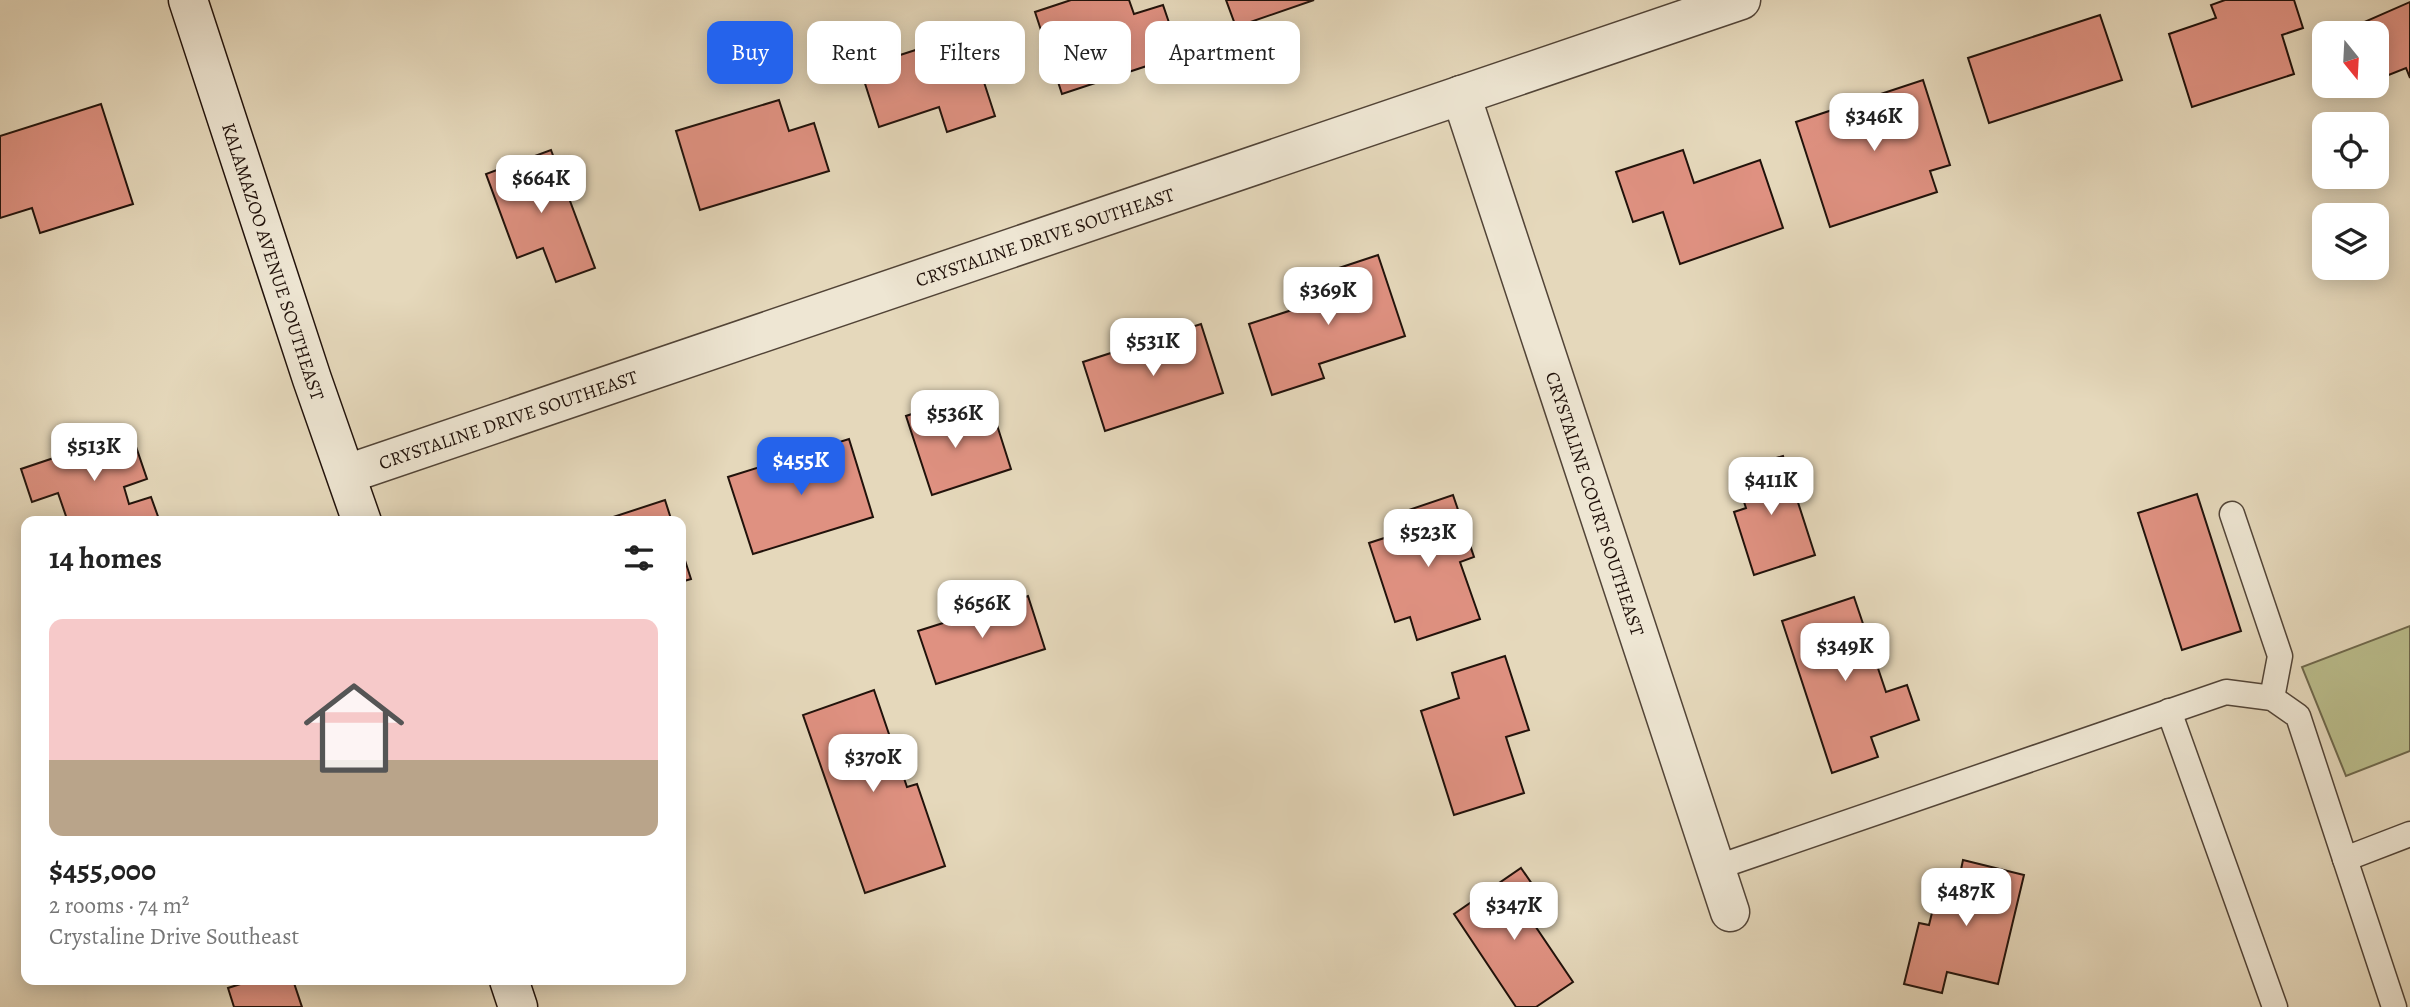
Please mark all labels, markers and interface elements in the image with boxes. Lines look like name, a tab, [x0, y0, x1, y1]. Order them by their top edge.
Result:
chip: Buy	[707, 21, 793, 84]
chip: Rent	[807, 21, 901, 84]
chip: Filters	[915, 21, 1025, 84]
chip: New	[1039, 21, 1131, 84]
chip: Apartment	[1145, 21, 1300, 84]
north arrow	[2312, 21, 2389, 98]
map controls	[2312, 21, 2389, 280]
pin: $346K	[1825, 94, 1923, 153]
text: $346K	[1845, 100, 1903, 131]
button: locate	[2312, 112, 2389, 189]
street label: KALAMAZOO AVENUE SOUTHEAST	[215, 120, 331, 404]
pin: $664K	[492, 156, 590, 215]
text: $664K	[512, 162, 570, 193]
street label: CRYSTALINE DRIVE SOUTHEAST	[912, 181, 1179, 294]
button: layers	[2312, 203, 2389, 280]
pin: $369K	[1279, 268, 1377, 327]
text: $369K	[1299, 274, 1357, 305]
pin: $531K	[1104, 318, 1202, 378]
text: $531K	[1126, 325, 1180, 356]
street label: CRYSTALINE DRIVE SOUTHEAST	[375, 364, 642, 476]
street label: CRYSTALINE COURT SOUTHEAST	[1539, 368, 1650, 640]
pin: $536K	[906, 391, 1004, 450]
text: $536K	[927, 397, 983, 428]
pin: $513K	[45, 424, 143, 483]
text: $513K	[67, 430, 121, 461]
pin: $455K	[752, 438, 850, 497]
text: $455K	[773, 444, 829, 475]
pin: $411K	[1722, 458, 1820, 517]
text: $411K	[1744, 464, 1798, 495]
pin: $523K	[1379, 510, 1477, 569]
text: $523K	[1400, 516, 1456, 547]
text: 14 homes	[49, 538, 162, 578]
icon: filters	[620, 539, 658, 577]
pin: $656K	[933, 580, 1031, 640]
text: $656K	[953, 587, 1011, 618]
pin: $349K	[1796, 624, 1894, 683]
text: $349K	[1816, 630, 1874, 661]
icon: home	[291, 665, 417, 791]
pin: $370K	[824, 734, 922, 794]
text: $370K	[844, 741, 902, 772]
text: $455,000	[49, 850, 156, 890]
pin: $487K	[1917, 869, 2015, 928]
text: $487K	[1937, 875, 1995, 906]
pin: $347K	[1465, 883, 1563, 942]
text: $347K	[1486, 889, 1542, 920]
text: 2 rooms · 74 m²	[49, 890, 189, 921]
text: Crystaline Drive Southeast	[49, 921, 299, 952]

